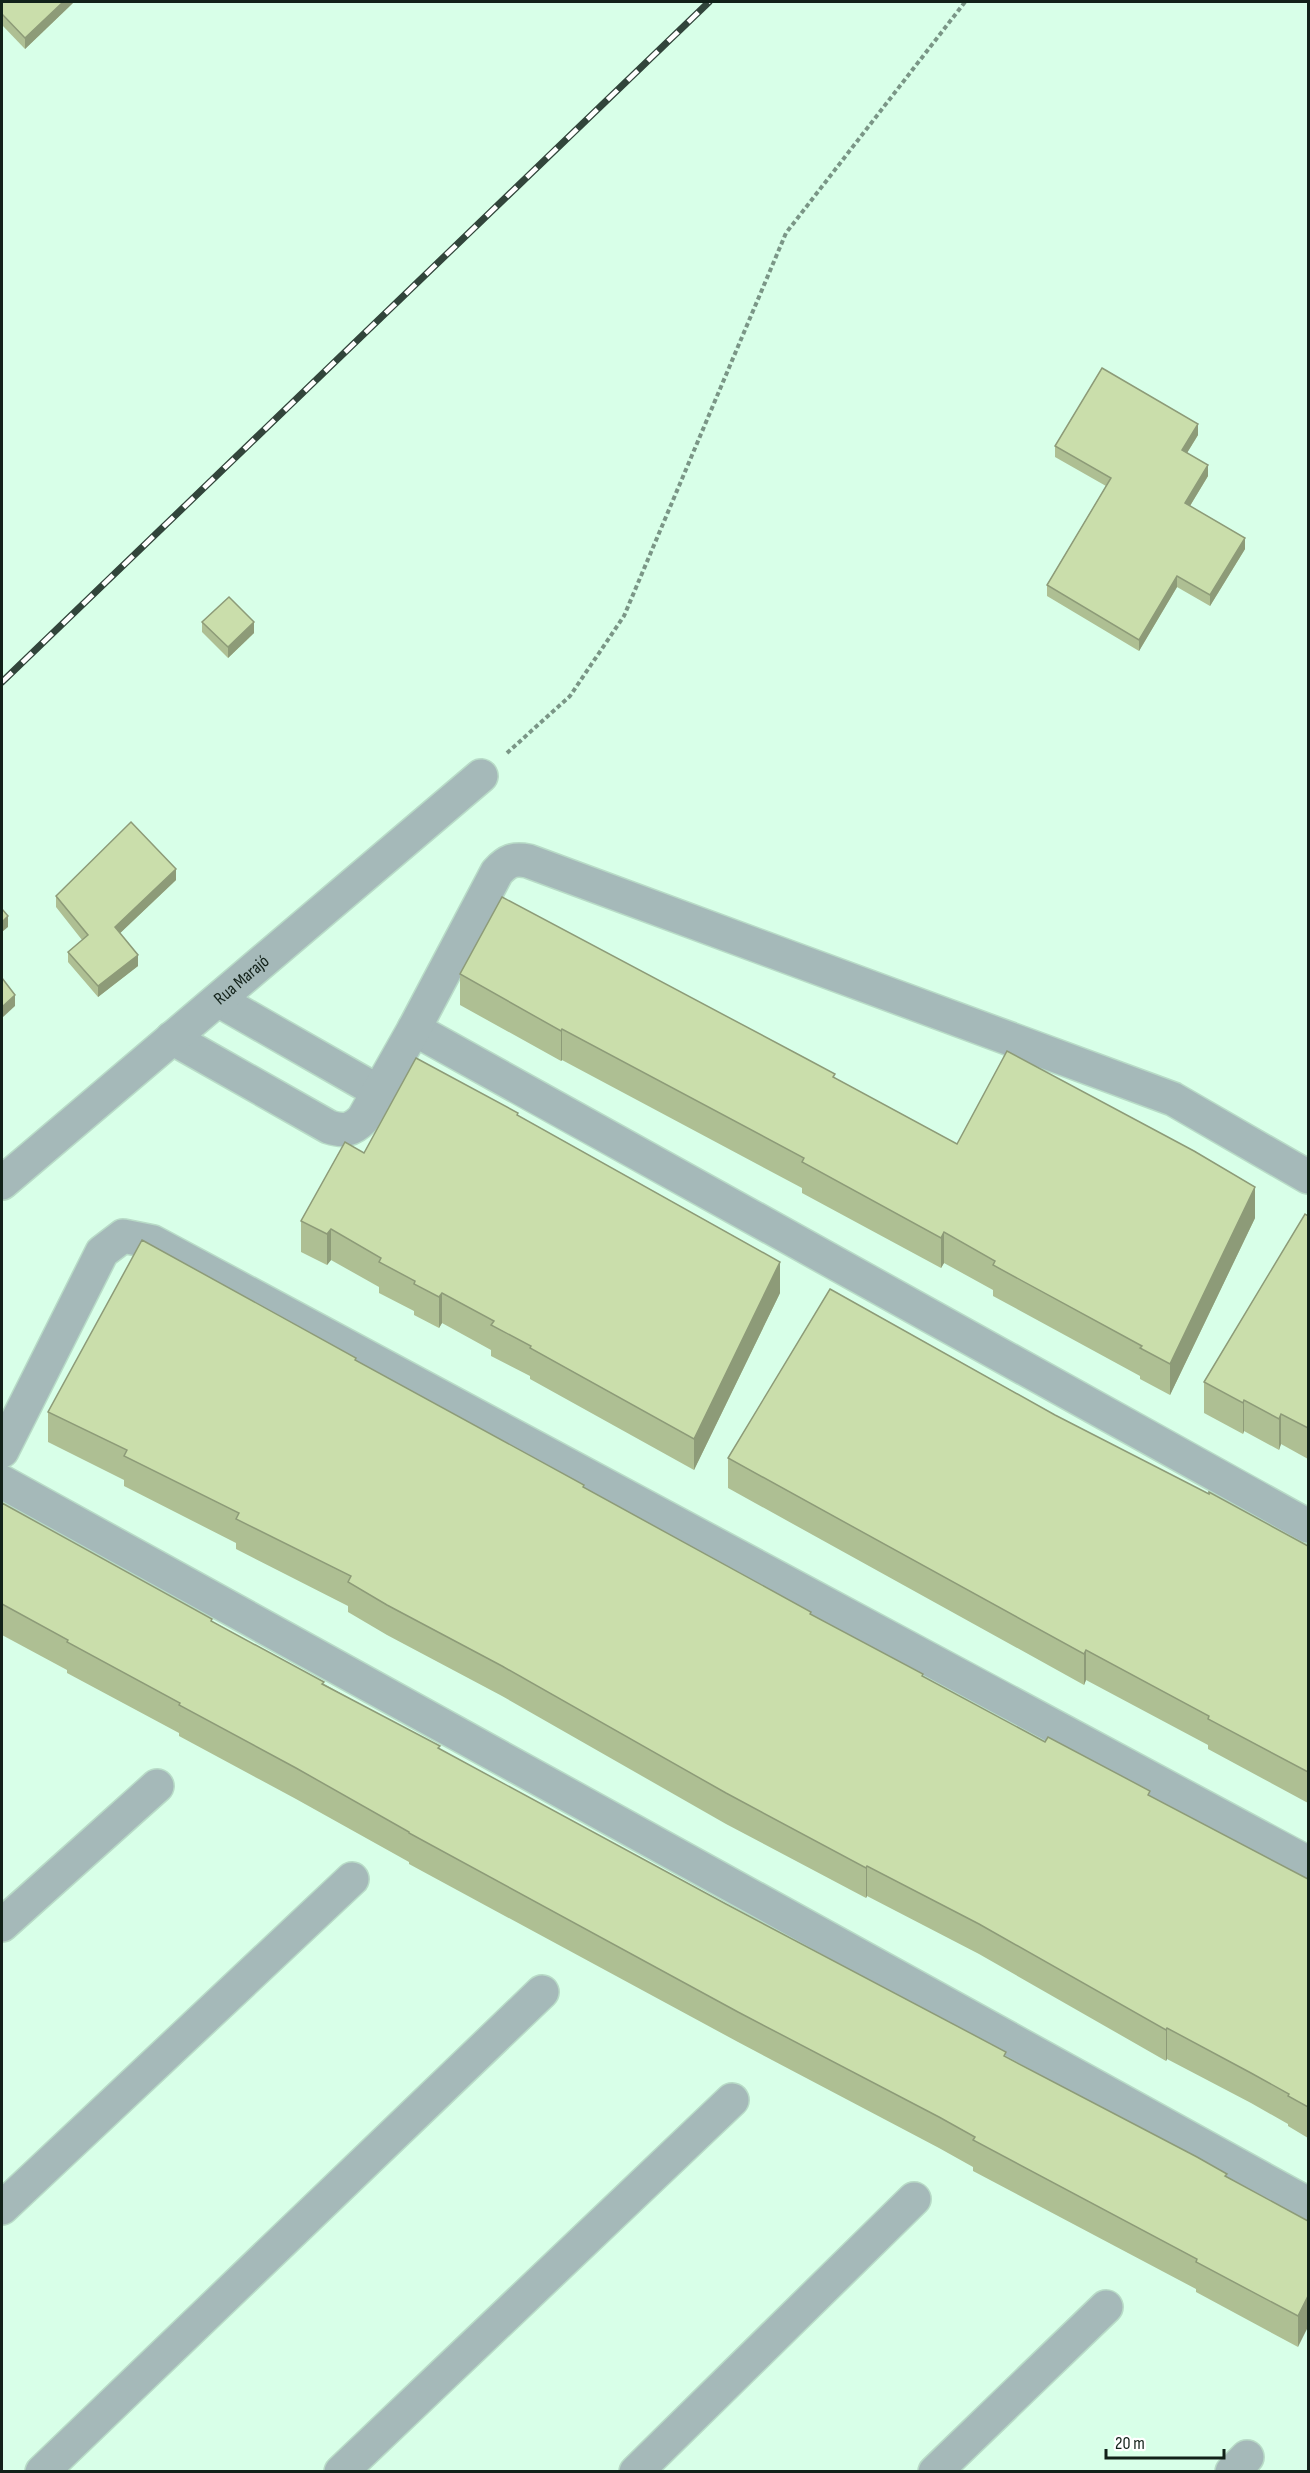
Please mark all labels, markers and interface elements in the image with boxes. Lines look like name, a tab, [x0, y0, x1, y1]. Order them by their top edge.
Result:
street label: Rua Marajó	[209, 950, 273, 1009]
scale bar	[1106, 2422, 1224, 2460]
text: 20 m	[1115, 2433, 1145, 2454]

